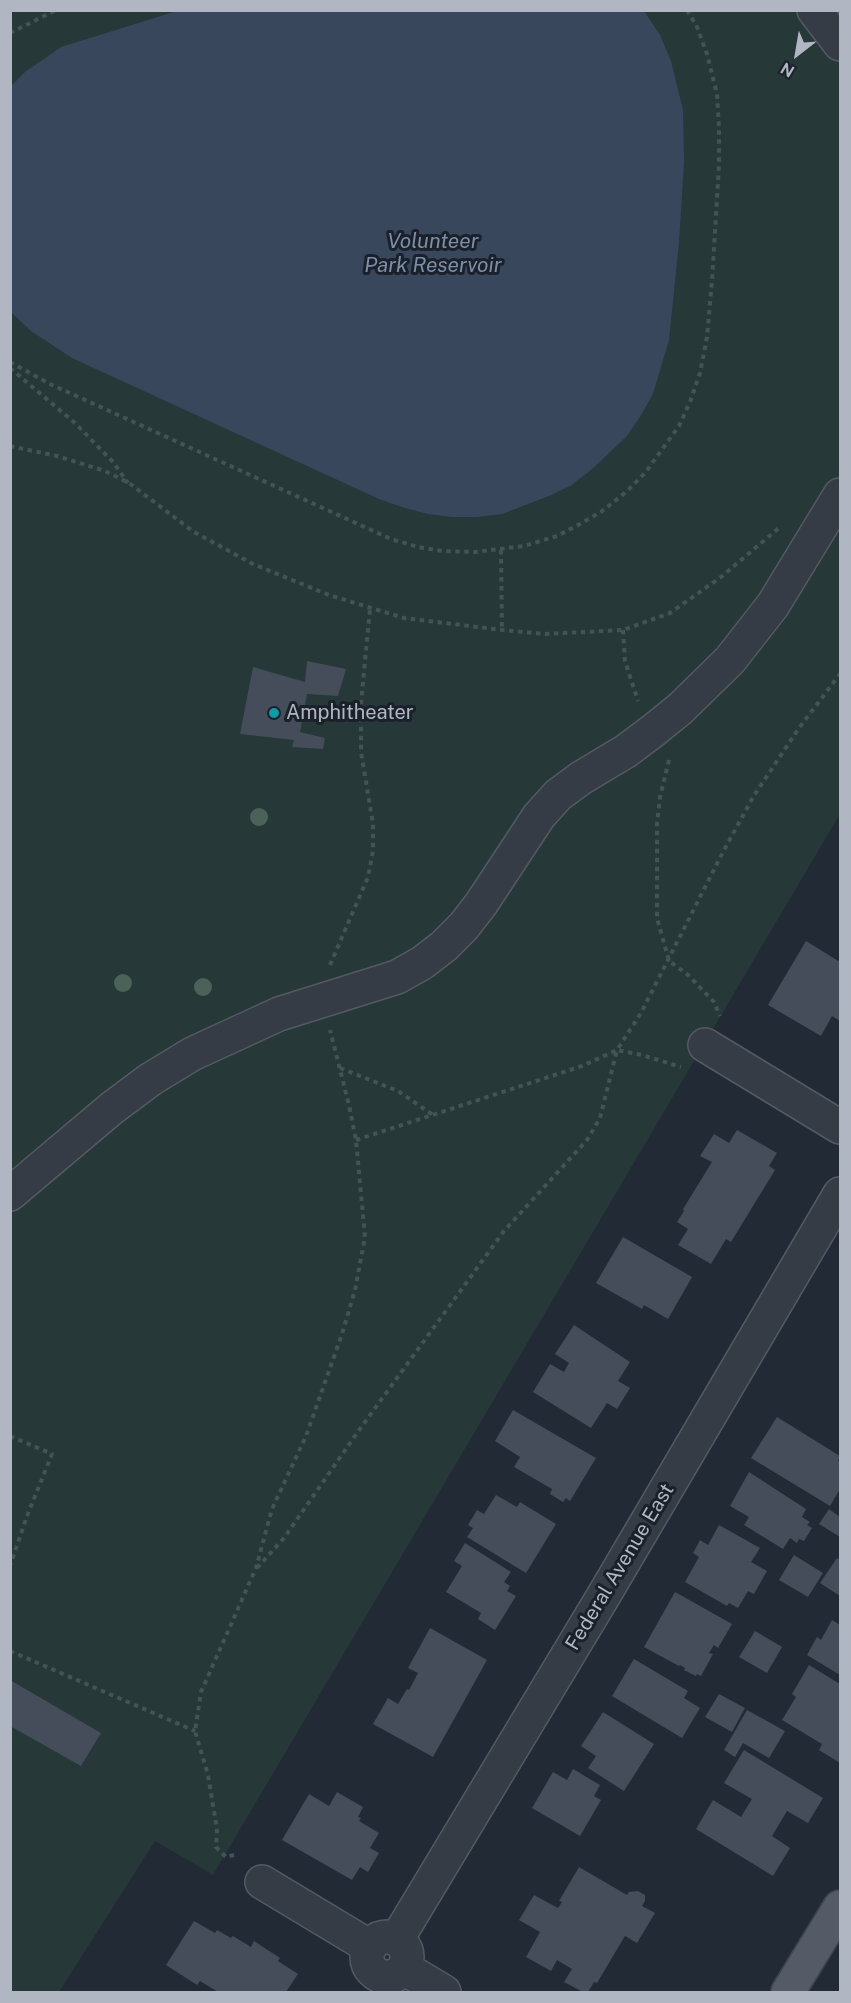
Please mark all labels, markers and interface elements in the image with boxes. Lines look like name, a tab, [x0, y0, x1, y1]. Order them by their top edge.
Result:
north arrow	[767, 24, 827, 84]
text: N	[777, 58, 798, 81]
water label: Volunteer Park Reservoir	[364, 229, 502, 279]
place label: Amphitheater	[286, 701, 414, 725]
marker: Amphitheater	[267, 706, 281, 720]
street label: Federal Avenue East	[561, 1479, 679, 1655]

